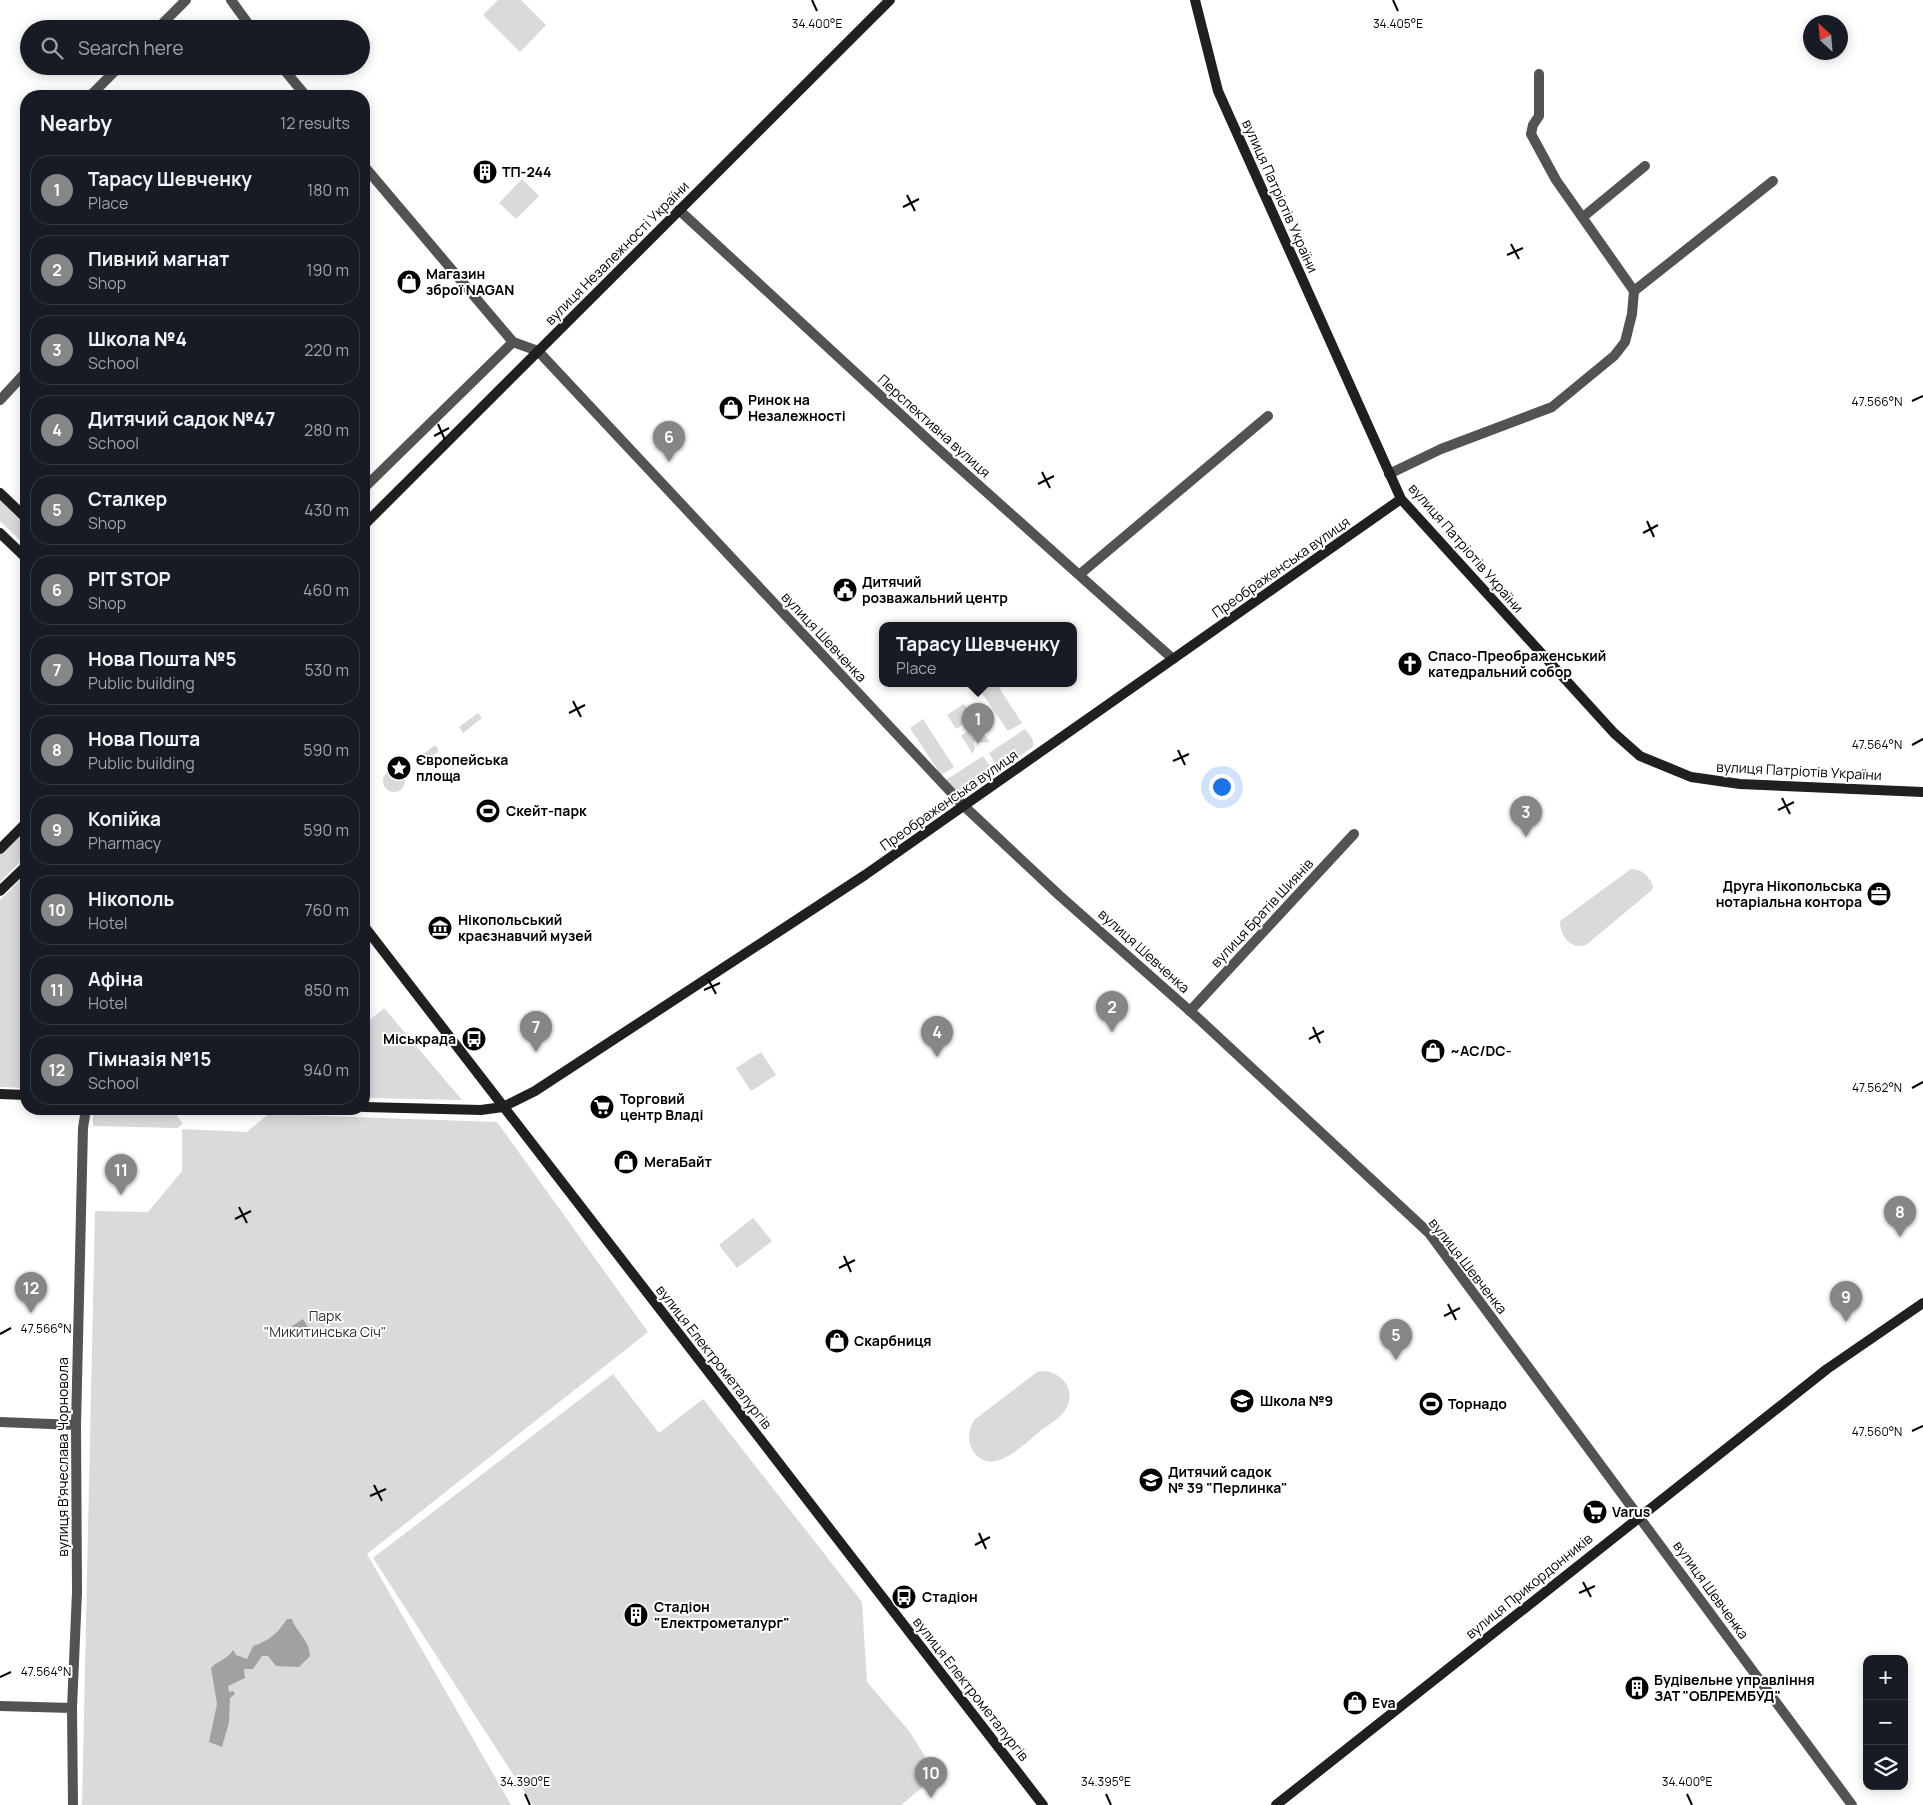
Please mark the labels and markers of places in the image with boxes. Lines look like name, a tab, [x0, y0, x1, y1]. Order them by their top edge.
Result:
building icon: ТП-244	[472, 159, 498, 185]
place label: ТП-244	[502, 162, 551, 181]
place label: Магазин зброї NAGAN	[426, 264, 514, 299]
shop icon: Магазин зброї NAGAN	[396, 269, 422, 295]
place label: Ринок на Незалежності	[748, 390, 846, 425]
shop icon: Ринок на Незалежності	[718, 395, 744, 421]
pin: 6	[653, 421, 685, 462]
place label: Дитячий розважальний центр	[862, 572, 1008, 607]
public building icon: Дитячий розважальний центр	[832, 577, 858, 603]
place label: Спасо-Преображенський катедральний собор	[1428, 646, 1606, 681]
church icon: Спасо-Преображенський катедральний собор	[1397, 651, 1423, 677]
pin: 1	[962, 703, 994, 744]
place label: Європейська площа	[416, 750, 508, 785]
place icon: Європейська площа	[386, 755, 412, 781]
pin: 3	[1510, 796, 1542, 837]
sports icon: Скейт-парк	[475, 798, 501, 824]
place label: Скейт-парк	[506, 801, 587, 820]
place label: Друга Нікопольська нотаріальна контора	[1716, 876, 1862, 911]
office icon: Друга Нікопольська нотаріальна контора	[1866, 881, 1892, 907]
place label: Нiкопольський краєзнавчий музей	[458, 910, 592, 945]
museum icon: Нiкопольський краєзнавчий музей	[427, 915, 453, 941]
pin: 2	[1096, 991, 1128, 1032]
pin: 7	[520, 1011, 552, 1052]
pin: 4	[921, 1016, 953, 1057]
bus stop icon: Міськрада	[461, 1026, 487, 1052]
place label: Міськрада	[383, 1029, 456, 1048]
shop icon: ~AC/DC-	[1420, 1038, 1446, 1064]
place label: ~AC/DC-	[1450, 1041, 1512, 1060]
place label: Торговий центр Владі	[620, 1089, 703, 1124]
supermarket icon: Торговий центр Владі	[589, 1094, 615, 1120]
shop icon: МегаБайт	[613, 1149, 639, 1175]
place label: МегаБайт	[644, 1152, 713, 1171]
pin: 11	[105, 1154, 137, 1195]
pin: 8	[1884, 1196, 1916, 1237]
pin: 12	[15, 1272, 47, 1313]
pin: 9	[1830, 1281, 1862, 1322]
pin: 5	[1380, 1319, 1412, 1360]
shop icon: Скарбниця	[824, 1328, 850, 1354]
place label: Скарбниця	[854, 1331, 931, 1350]
school or university icon: Школа №9	[1229, 1388, 1255, 1414]
place label: Школа №9	[1260, 1391, 1333, 1410]
sports icon: Торнадо	[1418, 1391, 1444, 1417]
place label: Торнадо	[1448, 1394, 1507, 1413]
place label: Дитячий садок № 39 "Перлинка"	[1168, 1462, 1288, 1497]
school or university icon: Дитячий садок № 39 "Перлинка"	[1138, 1467, 1164, 1493]
supermarket icon: Varus	[1582, 1499, 1608, 1525]
place label: Varus	[1612, 1502, 1651, 1521]
bus stop icon: Стадіон	[891, 1584, 917, 1610]
place label: Стадіон	[922, 1587, 978, 1606]
place label: Стадіон "Електрометалург"	[654, 1597, 790, 1632]
building icon: Стадіон "Електрометалург"	[623, 1602, 649, 1628]
place label: Будівельне управління ЗАТ "ОБЛРЕМБУД"	[1654, 1670, 1815, 1705]
building icon: Будівельне управління ЗАТ "ОБЛРЕМБУД"	[1624, 1675, 1650, 1701]
shop icon: Eva	[1342, 1690, 1368, 1716]
place label: Eva	[1372, 1693, 1396, 1712]
pin: 10	[915, 1757, 947, 1798]

